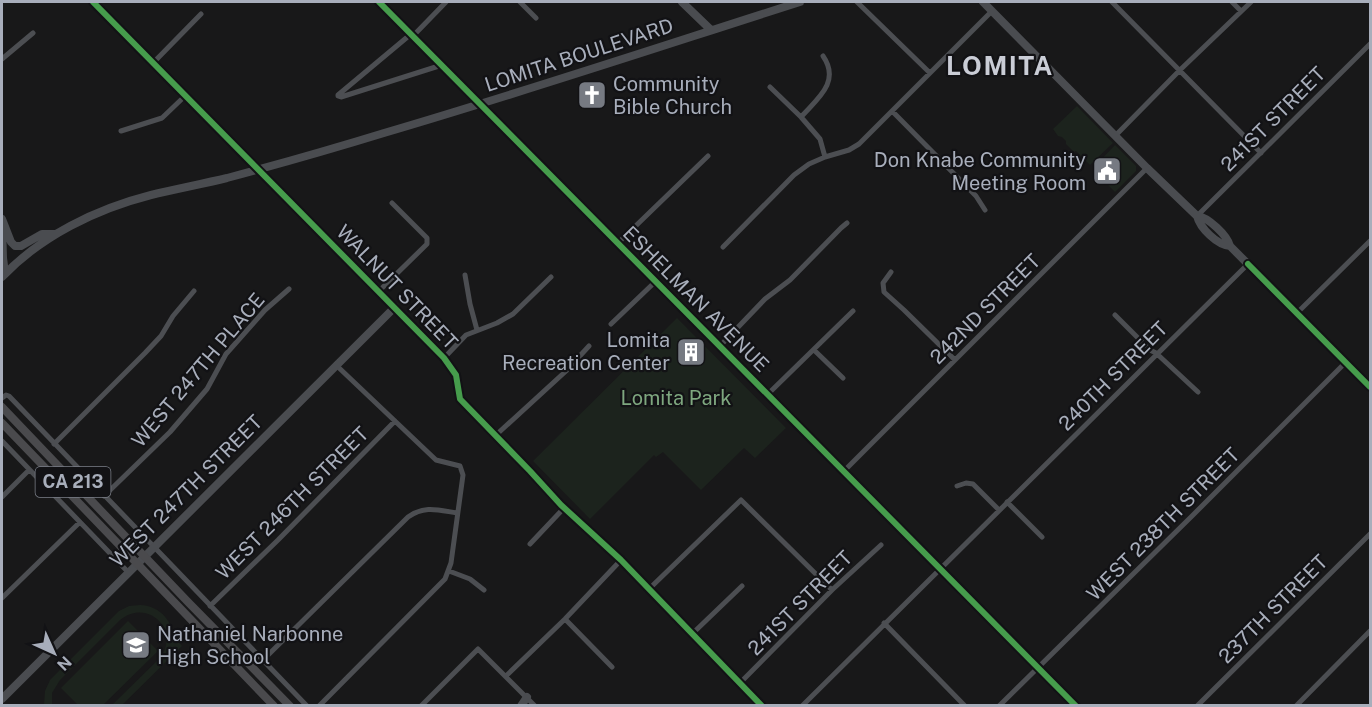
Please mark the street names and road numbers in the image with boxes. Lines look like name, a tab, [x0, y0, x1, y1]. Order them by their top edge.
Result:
street label: LOMITA BOULEVARD	[482, 13, 676, 97]
street label: 241ST STREET	[1216, 62, 1330, 176]
street label: WALNUT STREET	[331, 220, 463, 354]
street label: ESHELMAN AVENUE	[618, 221, 774, 377]
street label: 242ND STREET	[925, 249, 1045, 369]
street label: WEST 247TH PLACE	[126, 288, 270, 452]
street label: 240TH STREET	[1053, 316, 1173, 436]
street label: WEST 247TH STREET	[105, 410, 267, 572]
street label: WEST 246TH STREET	[211, 422, 373, 584]
street label: WEST 238TH STREET	[1082, 442, 1245, 605]
road number: CA 213	[36, 467, 110, 497]
street label: 241ST STREET	[743, 546, 857, 660]
street label: 237TH STREET	[1214, 550, 1332, 668]

